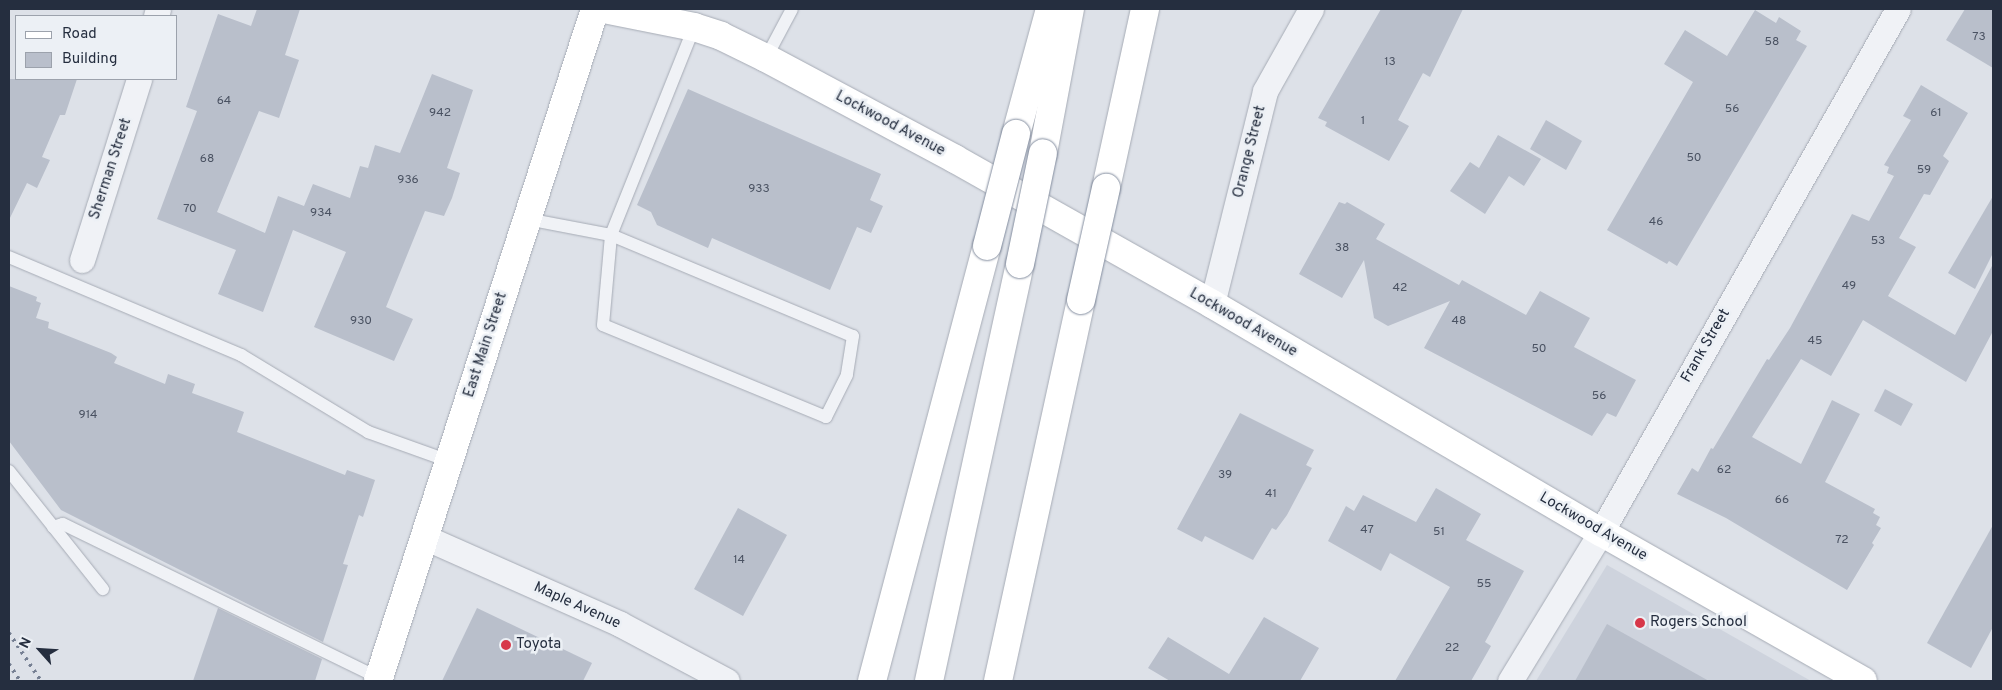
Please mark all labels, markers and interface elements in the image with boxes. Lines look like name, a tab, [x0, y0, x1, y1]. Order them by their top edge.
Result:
legend	[15, 15, 178, 80]
text: Road	[62, 25, 97, 44]
house number: 73	[1972, 31, 1986, 45]
house number: 58	[1765, 36, 1779, 50]
text: Building	[62, 50, 117, 69]
house number: 13	[1384, 56, 1396, 70]
street label: Lockwood Avenue	[832, 87, 948, 161]
house number: 64	[217, 95, 231, 109]
house number: 56	[1725, 103, 1739, 117]
street label: Orange Street	[1230, 104, 1270, 200]
house number: 942	[429, 107, 451, 121]
house number: 61	[1930, 107, 1942, 121]
house number: 1	[1361, 115, 1365, 129]
street label: Sherman Street	[86, 116, 136, 222]
house number: 50	[1686, 152, 1702, 166]
house number: 68	[200, 153, 214, 167]
house number: 59	[1917, 164, 1931, 178]
house number: 936	[397, 174, 419, 188]
house number: 933	[748, 183, 770, 197]
house number: 70	[183, 203, 197, 217]
house number: 934	[310, 207, 332, 221]
house number: 46	[1649, 216, 1663, 230]
house number: 53	[1871, 235, 1885, 249]
house number: 38	[1335, 242, 1349, 256]
house number: 49	[1842, 280, 1856, 294]
house number: 42	[1393, 282, 1407, 296]
street label: Lockwood Avenue	[1186, 285, 1300, 361]
street label: East Main Street	[461, 290, 511, 400]
street label: Frank Street	[1678, 306, 1734, 386]
house number: 930	[350, 315, 372, 329]
house number: 48	[1452, 315, 1466, 329]
house number: 45	[1808, 335, 1822, 349]
house number: 50	[1531, 343, 1547, 357]
house number: 56	[1592, 390, 1606, 404]
house number: 914	[79, 409, 97, 423]
house number: 62	[1717, 464, 1731, 478]
house number: 39	[1218, 469, 1232, 483]
house number: 41	[1265, 488, 1277, 502]
street label: Lockwood Avenue	[1536, 489, 1650, 565]
house number: 66	[1775, 494, 1789, 508]
house number: 47	[1360, 524, 1374, 538]
house number: 51	[1433, 526, 1445, 540]
house number: 72	[1835, 534, 1849, 548]
house number: 14	[733, 554, 745, 568]
house number: 55	[1477, 578, 1491, 592]
street label: Maple Avenue	[530, 579, 624, 633]
place label: Rogers School	[1650, 614, 1747, 632]
marker: Rogers School	[1634, 617, 1646, 629]
north arrow	[15, 625, 65, 675]
text: N	[16, 635, 36, 651]
place label: Toyota	[516, 636, 561, 654]
marker: Toyota	[500, 639, 512, 651]
house number: 22	[1445, 642, 1459, 656]

